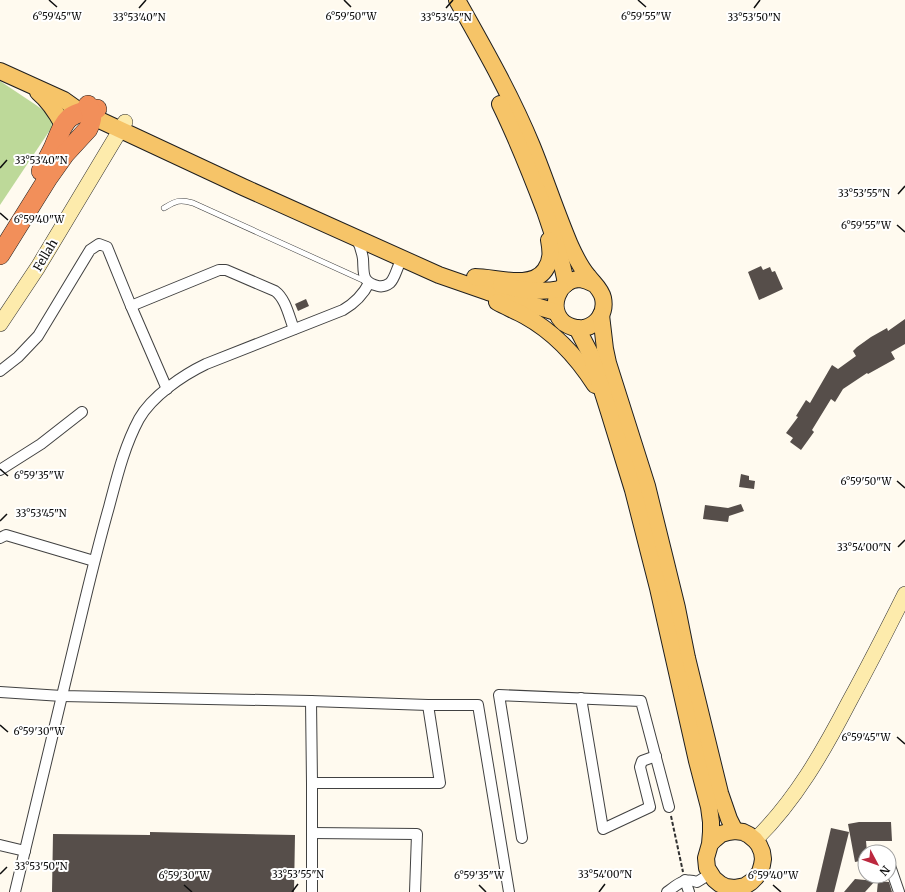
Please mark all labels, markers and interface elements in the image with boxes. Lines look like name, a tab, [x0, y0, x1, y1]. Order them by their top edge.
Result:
text: 6°59'45"W	[33, 10, 83, 23]
text: 6°59'50"W	[326, 10, 378, 23]
text: 6°59'55"W	[621, 10, 672, 23]
text: 33°53'40"N	[113, 11, 166, 24]
text: 33°53'45"N	[420, 11, 472, 24]
text: 33°53'50"N	[727, 11, 781, 24]
text: 33°53'40"N	[15, 154, 68, 167]
text: 33°53'55"N	[838, 187, 890, 200]
text: 6°59'40"W	[14, 213, 65, 226]
text: 6°59'55"W	[841, 219, 892, 232]
street label: Fellah	[30, 236, 60, 274]
text: 6°59'35"W	[14, 469, 65, 482]
text: 6°59'50"W	[841, 475, 893, 488]
text: 33°53'45"N	[15, 507, 67, 520]
text: 33°54'00"N	[837, 541, 891, 554]
text: 6°59'30"W	[13, 725, 66, 738]
text: 6°59'45"W	[842, 731, 892, 744]
north arrow	[857, 844, 897, 884]
text: 33°53'50"N	[14, 860, 68, 873]
text: N	[876, 863, 893, 879]
text: 33°53'55"N	[272, 868, 324, 881]
text: 33°54'00"N	[578, 868, 632, 881]
text: 6°59'30"W	[158, 869, 211, 882]
text: 6°59'35"W	[454, 869, 505, 882]
text: 6°59'40"W	[748, 869, 799, 882]

